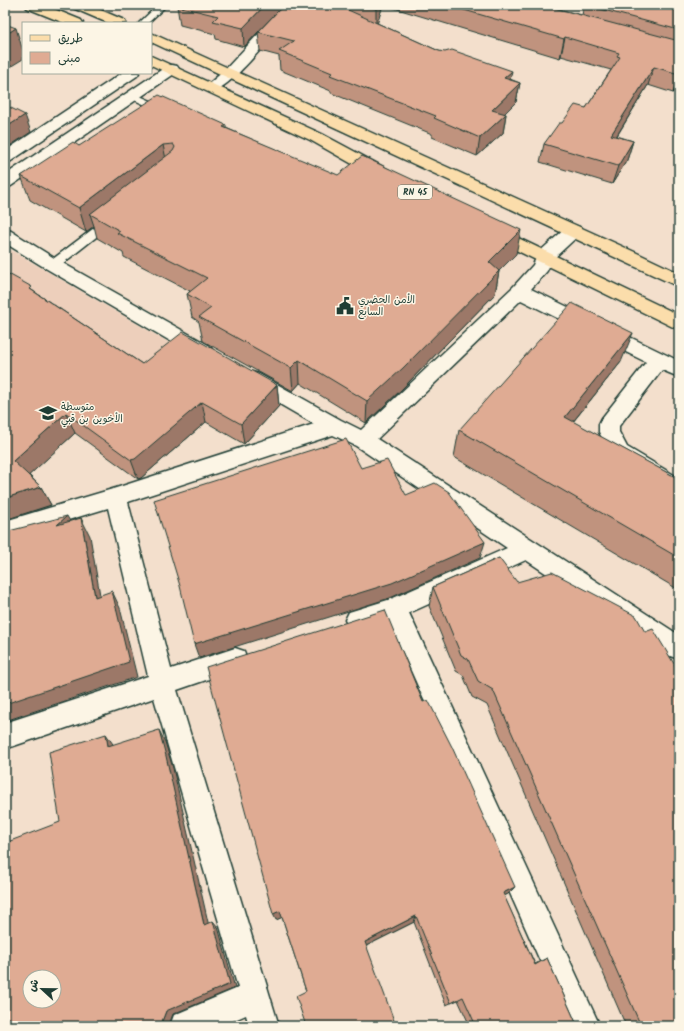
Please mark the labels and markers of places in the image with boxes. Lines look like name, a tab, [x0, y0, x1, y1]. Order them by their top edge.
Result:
place label: الأمن الحضري السابع	[358, 292, 415, 320]
public building icon: الأمن الحضري السابع	[335, 296, 355, 316]
place label: متوسطة الأخوين بن قبي	[61, 399, 123, 428]
school or university icon: متوسطة الأخوين بن قبي	[38, 403, 58, 423]

